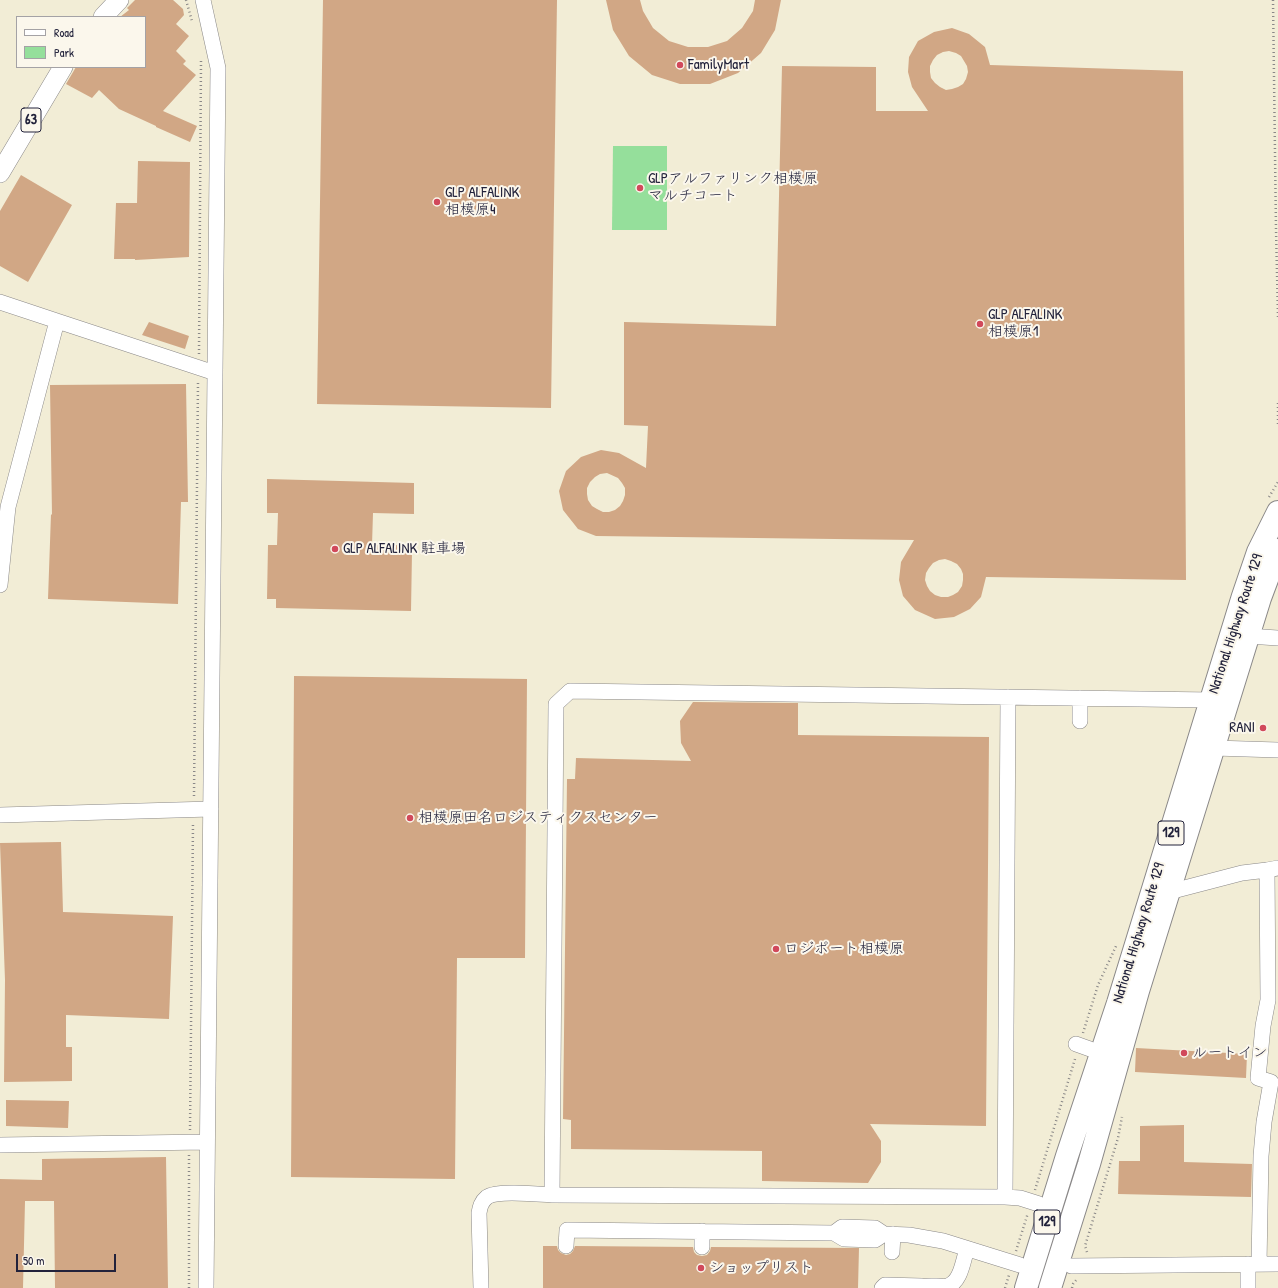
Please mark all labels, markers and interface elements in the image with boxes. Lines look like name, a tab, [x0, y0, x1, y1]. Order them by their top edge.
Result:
legend	[16, 16, 146, 68]
text: Road	[54, 24, 74, 41]
text: Park	[54, 44, 74, 61]
place label: FamilyMart	[688, 56, 749, 74]
marker: FamilyMart	[675, 60, 685, 70]
road number: 63	[21, 108, 41, 132]
place label: GLPアルファリンク相模原 マルチコート	[648, 170, 818, 205]
marker: GLPアルファリンク相模原 マルチコート	[635, 183, 645, 193]
place label: GLP ALFALINK 相模原4	[445, 184, 519, 219]
marker: GLP ALFALINK 相模原4	[432, 197, 442, 207]
place label: GLP ALFALINK 相模原1	[988, 306, 1062, 341]
marker: GLP ALFALINK 相模原1	[975, 319, 985, 329]
place label: GLP ALFALINK 駐車場	[343, 540, 466, 558]
marker: GLP ALFALINK 駐車場	[330, 544, 340, 554]
street label: National Highway Route 129	[1205, 552, 1267, 696]
place label: RANI	[1229, 719, 1255, 737]
marker: RANI	[1258, 723, 1268, 733]
place label: 相模原田名ロジスティクスセンター	[418, 809, 658, 827]
marker: 相模原田名ロジスティクスセンター	[405, 813, 415, 823]
road number: 129	[1158, 821, 1184, 845]
street label: National Highway Route 129	[1109, 861, 1169, 1005]
place label: ロジポート相模原	[784, 940, 904, 958]
marker: ロジポート相模原	[771, 944, 781, 954]
place label: ルートイン	[1192, 1044, 1268, 1062]
marker: ルートイン	[1179, 1048, 1189, 1058]
road number: 129	[1034, 1210, 1060, 1234]
scale bar	[18, 1246, 118, 1272]
text: 50 m	[23, 1252, 44, 1269]
place label: ショップリスト	[709, 1259, 814, 1277]
marker: ショップリスト	[696, 1263, 706, 1273]

